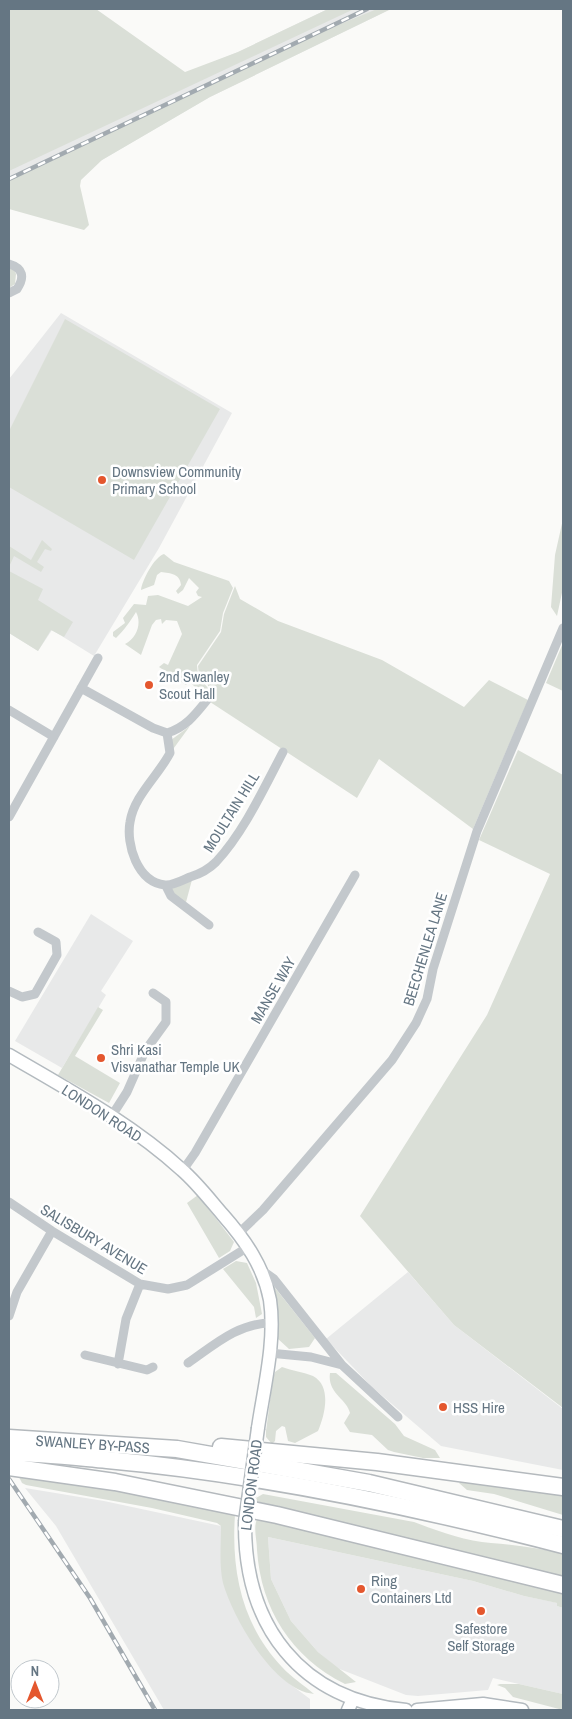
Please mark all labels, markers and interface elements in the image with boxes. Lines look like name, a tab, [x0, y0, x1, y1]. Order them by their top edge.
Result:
place label: Downsview Community Primary School	[112, 461, 242, 499]
marker: Downsview Community Primary School	[96, 474, 108, 486]
place label: 2nd Swanley Scout Hall	[159, 666, 230, 704]
marker: 2nd Swanley Scout Hall	[143, 679, 155, 691]
street label: MOULTAIN HILL	[198, 768, 264, 856]
street label: BEECHENLEA LANE	[398, 890, 452, 1008]
street label: MANSE WAY	[245, 952, 301, 1027]
place label: Shri Kasi Visvanathar Temple UK	[111, 1039, 241, 1077]
marker: Shri Kasi Visvanathar Temple UK	[95, 1052, 107, 1064]
street label: LONDON ROAD	[58, 1079, 146, 1147]
street label: SALISBURY AVENUE	[37, 1199, 151, 1279]
place label: HSS Hire	[453, 1397, 505, 1418]
marker: HSS Hire	[437, 1401, 449, 1413]
street label: SWANLEY BY-PASS	[35, 1429, 151, 1458]
street label: LONDON ROAD	[235, 1438, 267, 1532]
place label: Ring Containers Ltd	[371, 1570, 452, 1608]
marker: Ring Containers Ltd	[355, 1583, 367, 1595]
marker: Safestore Self Storage	[475, 1605, 487, 1617]
place label: Safestore Self Storage	[447, 1618, 515, 1656]
north arrow	[10, 1659, 60, 1709]
text: N	[31, 1662, 39, 1680]

